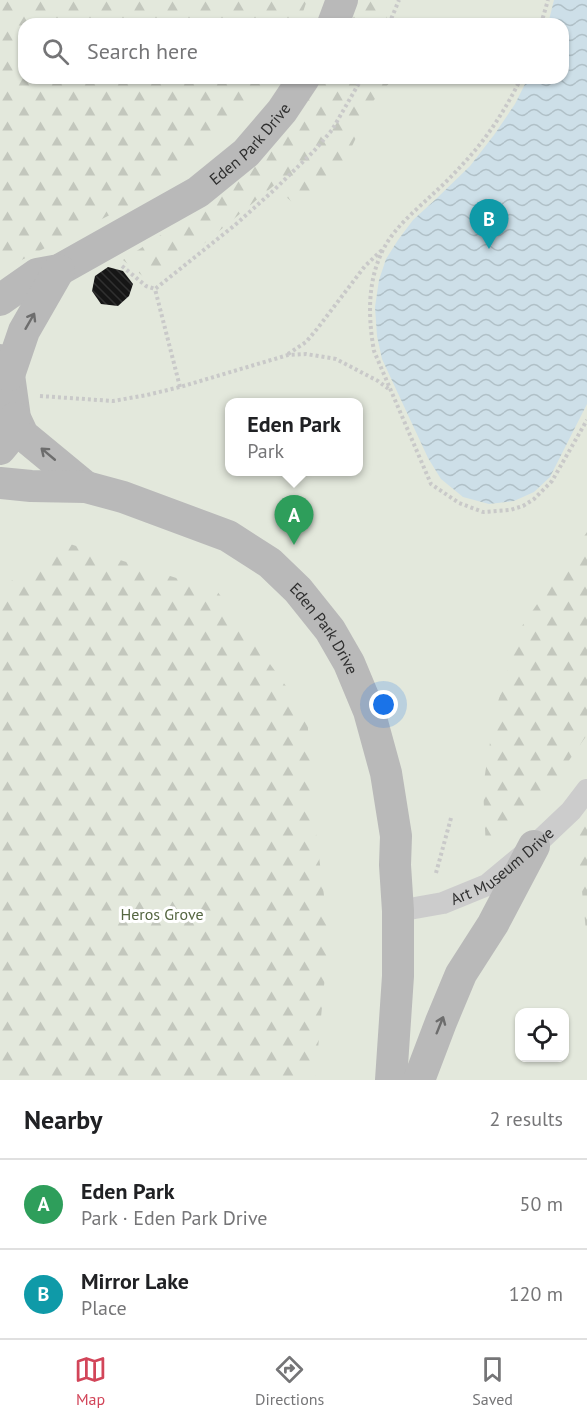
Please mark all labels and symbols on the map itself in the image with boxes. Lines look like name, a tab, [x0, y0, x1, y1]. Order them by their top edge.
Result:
street label: Eden Park Drive	[205, 99, 295, 189]
pin: B	[470, 200, 508, 249]
one-way arrow	[24, 313, 36, 330]
one-way arrow	[41, 447, 56, 461]
pin: A	[274, 496, 314, 545]
street label: Eden Park Drive	[286, 578, 363, 677]
your location	[369, 690, 398, 719]
street label: Art Museum Drive	[447, 823, 558, 909]
park label: Heros Grove	[120, 904, 204, 924]
one-way arrow	[435, 1017, 446, 1035]

